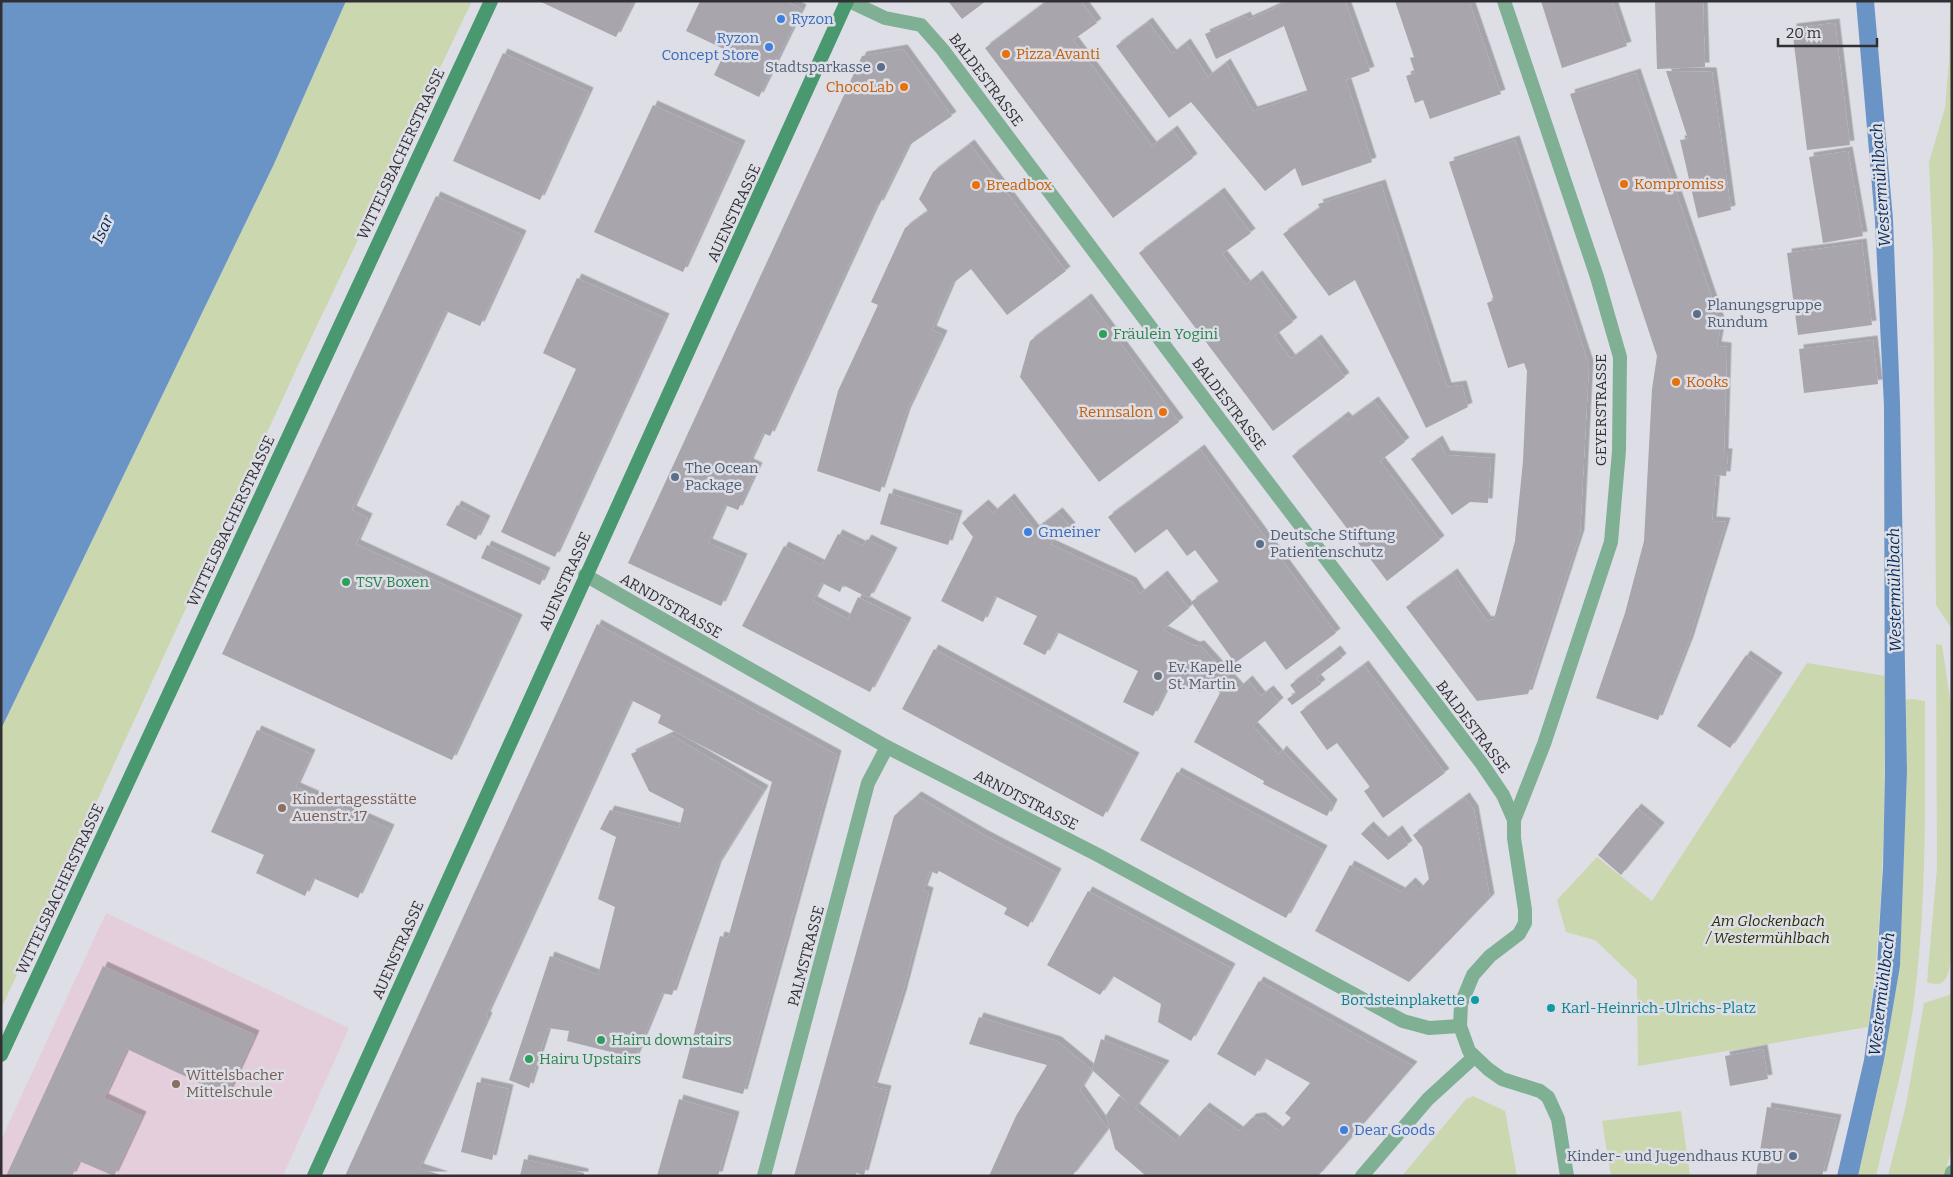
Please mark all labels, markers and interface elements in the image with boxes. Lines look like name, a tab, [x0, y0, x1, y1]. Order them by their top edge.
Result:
place label: Ryzon	[791, 10, 834, 28]
marker: Ryzon	[775, 13, 787, 25]
scale bar	[1778, 15, 1877, 47]
text: 20 m	[1786, 24, 1822, 42]
place label: Ryzon Concept Store	[661, 29, 759, 64]
street label: BALDESTRASSE	[945, 30, 1027, 130]
marker: Ryzon Concept Store	[763, 41, 775, 53]
place label: Pizza Avanti	[1016, 45, 1101, 63]
marker: Pizza Avanti	[1000, 48, 1012, 60]
place label: Stadtsparkasse	[765, 58, 871, 76]
marker: Stadtsparkasse	[875, 61, 887, 73]
street label: WITTELSBACHERSTRASSE	[353, 66, 449, 242]
place label: ChocoLab	[826, 78, 894, 96]
marker: ChocoLab	[898, 81, 910, 93]
water label: Westermühlbach	[1867, 122, 1894, 247]
street label: AUENSTRASSE	[703, 161, 765, 265]
place label: Kompromiss	[1634, 175, 1724, 193]
place label: Breadbox	[986, 176, 1053, 194]
marker: Kompromiss	[1618, 178, 1630, 190]
marker: Breadbox	[970, 179, 982, 191]
water label: Isar	[88, 211, 118, 246]
place label: Planungsgruppe Rundum	[1707, 296, 1822, 331]
marker: Planungsgruppe Rundum	[1691, 308, 1703, 320]
place label: Fräulein Yogini	[1113, 325, 1219, 343]
marker: Fräulein Yogini	[1097, 328, 1109, 340]
street label: BALDESTRASSE	[1188, 354, 1270, 454]
street label: GEYERSTRASSE	[1592, 354, 1610, 466]
place label: Kooks	[1686, 373, 1728, 391]
marker: Kooks	[1670, 376, 1682, 388]
place label: Rennsalon	[1078, 403, 1153, 421]
marker: Rennsalon	[1157, 406, 1169, 418]
street label: WITTELSBACHERSTRASSE	[183, 433, 279, 609]
place label: The Ocean Package	[685, 459, 759, 494]
marker: The Ocean Package	[669, 471, 681, 483]
place label: Gmeiner	[1038, 523, 1101, 541]
marker: Gmeiner	[1022, 526, 1034, 538]
place label: Deutsche Stiftung Patientenschutz	[1270, 526, 1395, 561]
water label: Westermühlbach	[1884, 528, 1905, 652]
street label: AUENSTRASSE	[535, 529, 595, 633]
marker: Deutsche Stiftung Patientenschutz	[1254, 538, 1266, 550]
street label: ARNDTSTRASSE	[617, 570, 725, 642]
place label: TSV Boxen	[356, 573, 430, 591]
marker: TSV Boxen	[340, 576, 352, 588]
place label: Ev. Kapelle St. Martin	[1168, 658, 1242, 693]
marker: Ev. Kapelle St. Martin	[1152, 670, 1164, 682]
street label: BALDESTRASSE	[1432, 677, 1514, 777]
street label: ARNDTSTRASSE	[971, 766, 1081, 834]
place label: Kindertagesstätte Auenstr. 17	[292, 790, 417, 825]
street label: WITTELSBACHERSTRASSE	[12, 801, 108, 977]
marker: Kindertagesstätte Auenstr. 17	[276, 802, 288, 814]
street label: AUENSTRASSE	[368, 898, 428, 1002]
street label: PALMSTRASSE	[784, 904, 828, 1008]
park label: Am Glockenbach / Westermühlbach	[1705, 912, 1830, 947]
water label: Westermühlbach	[1865, 931, 1898, 1057]
place label: Bordsteinplakette	[1341, 991, 1465, 1009]
marker: Bordsteinplakette	[1469, 994, 1481, 1006]
place label: Karl-Heinrich-Ulrichs-Platz	[1561, 999, 1756, 1017]
marker: Karl-Heinrich-Ulrichs-Platz	[1545, 1002, 1557, 1014]
place label: Hairu downstairs	[611, 1031, 732, 1049]
marker: Hairu downstairs	[595, 1034, 607, 1046]
place label: Hairu Upstairs	[539, 1050, 641, 1068]
marker: Hairu Upstairs	[523, 1053, 535, 1065]
place label: Wittelsbacher Mittelschule	[186, 1066, 284, 1101]
marker: Wittelsbacher Mittelschule	[170, 1078, 182, 1090]
place label: Dear Goods	[1354, 1121, 1435, 1139]
marker: Dear Goods	[1338, 1124, 1350, 1136]
place label: Kinder- und Jugendhaus KUBU	[1567, 1147, 1783, 1165]
marker: Kinder- und Jugendhaus KUBU	[1787, 1150, 1799, 1162]

